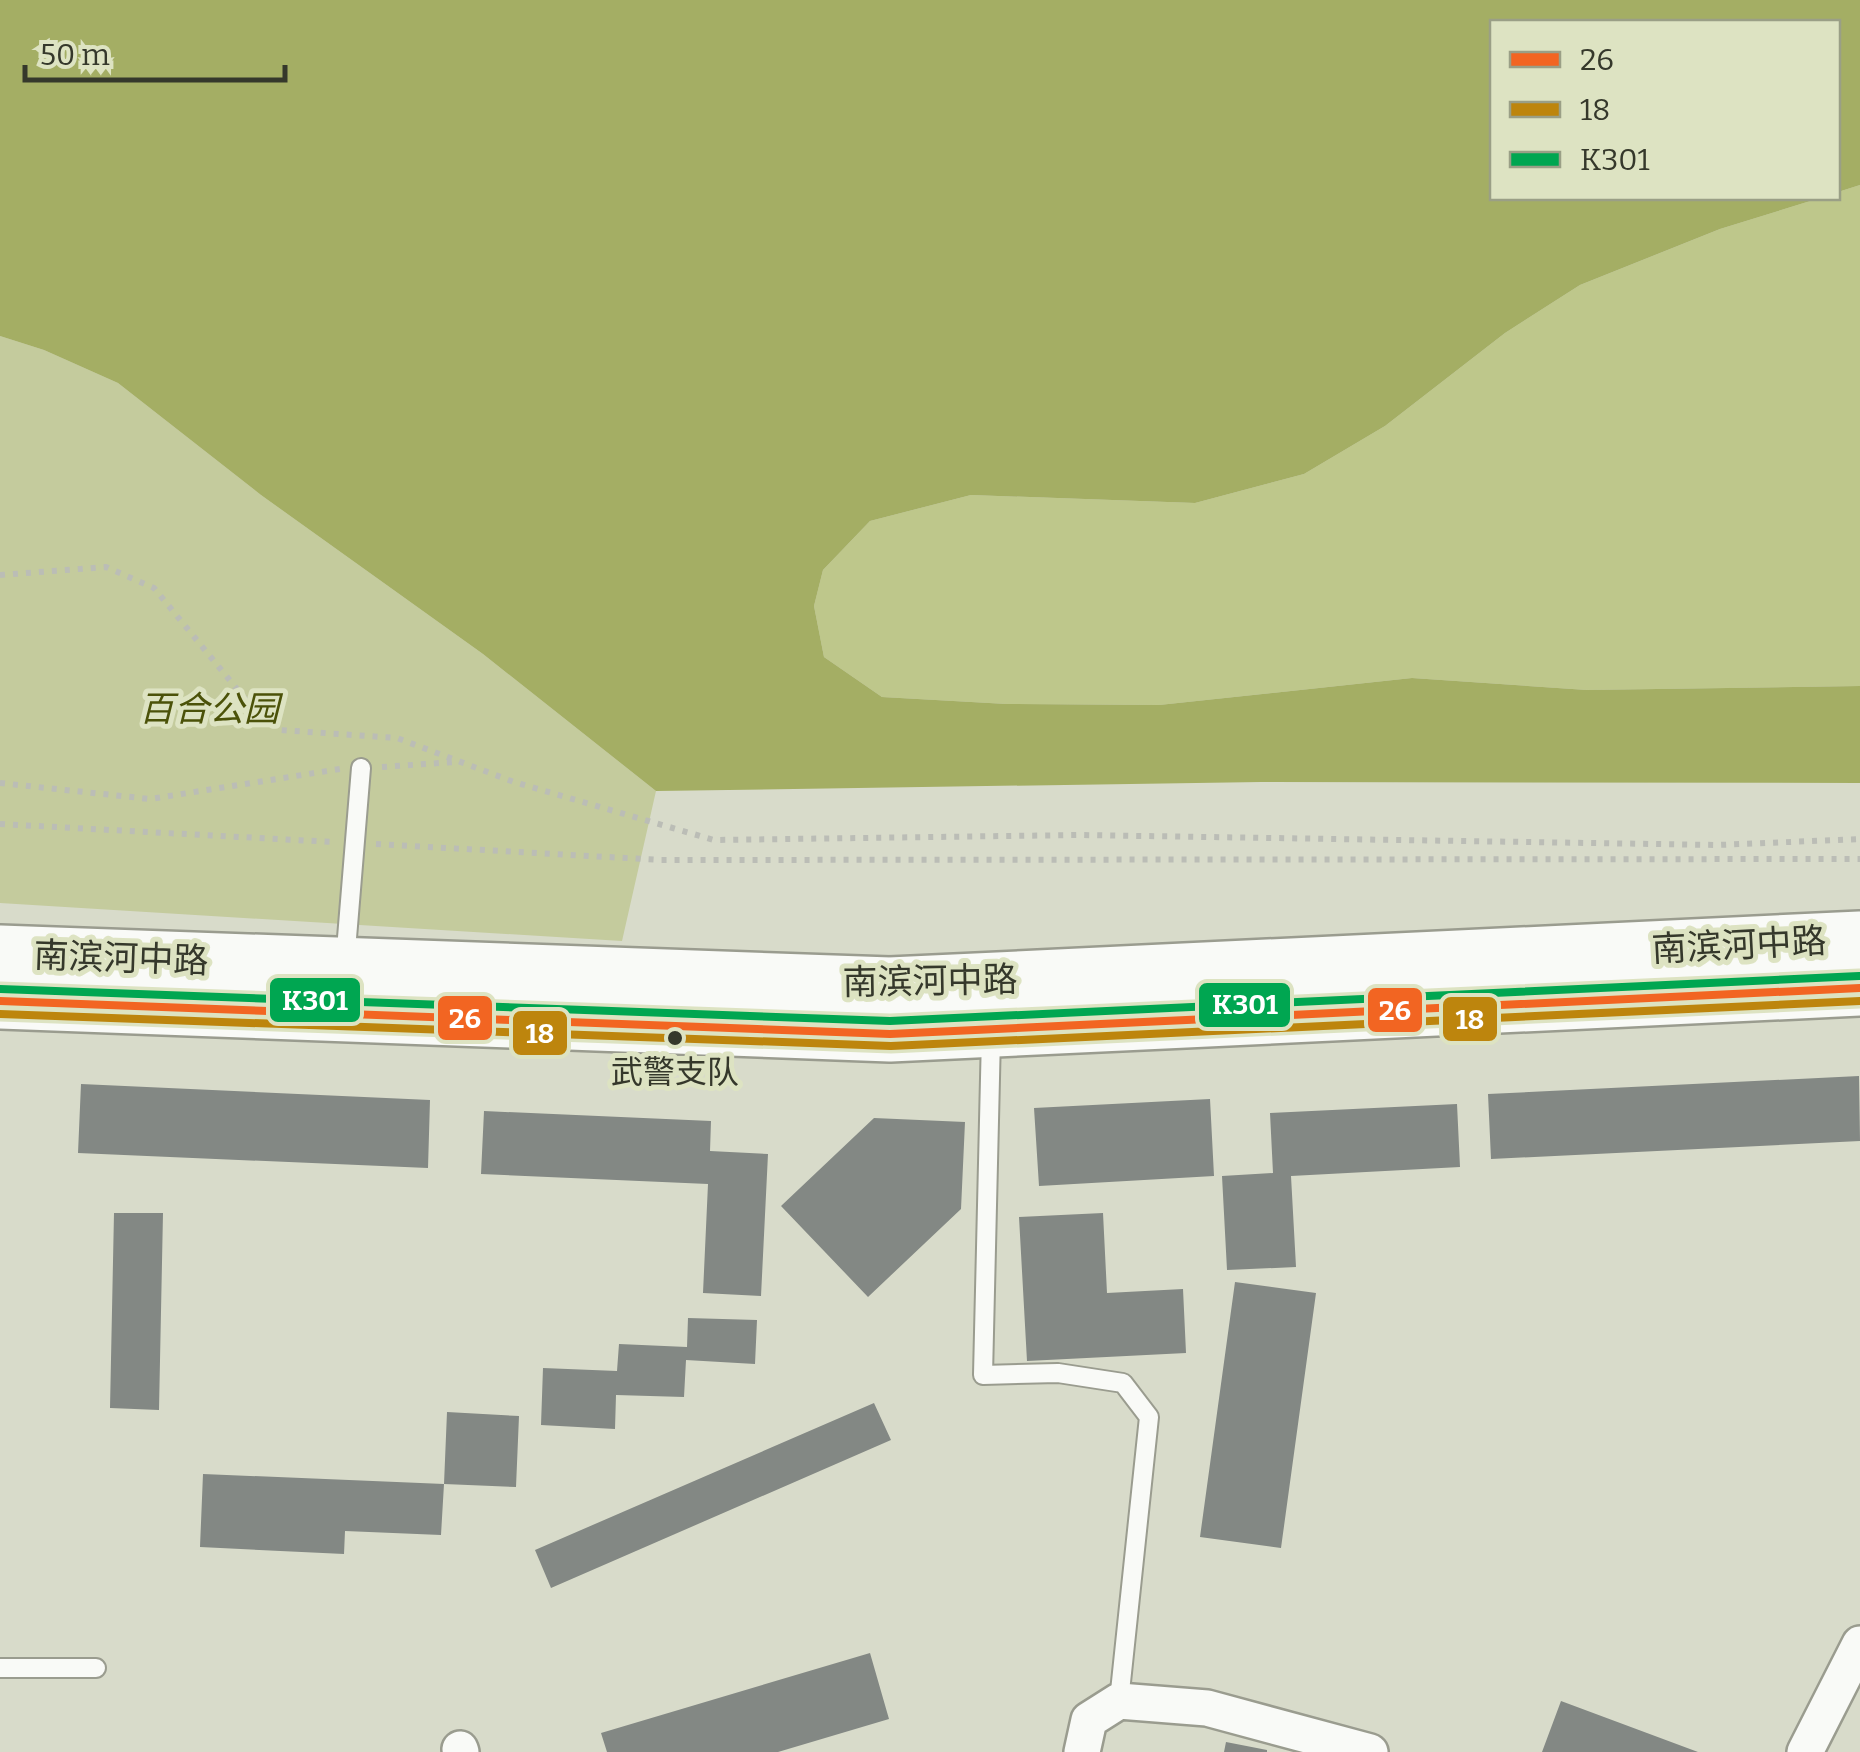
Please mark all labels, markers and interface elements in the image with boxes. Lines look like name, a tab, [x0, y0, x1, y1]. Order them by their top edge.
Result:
scale bar	[25, 20, 285, 82]
legend	[1490, 20, 1840, 200]
text: 50 m	[40, 37, 110, 73]
text: 26	[1580, 42, 1614, 78]
text: 18	[1580, 92, 1610, 128]
text: K301	[1580, 142, 1650, 178]
park label: 百合公园	[139, 688, 284, 730]
street label: 南滨河中路	[1651, 919, 1827, 971]
street label: 南滨河中路	[33, 934, 209, 982]
street label: 南滨河中路	[842, 958, 1018, 1004]
line badge: K301	[268, 976, 362, 1024]
line badge: K301	[1197, 981, 1292, 1029]
text: K301	[282, 984, 348, 1017]
line badge: 26	[1366, 986, 1424, 1034]
text: K301	[1212, 988, 1278, 1021]
line badge: 26	[436, 994, 494, 1042]
text: 26	[1379, 994, 1411, 1027]
line badge: 18	[1441, 995, 1499, 1043]
text: 26	[449, 1002, 481, 1035]
text: 18	[1456, 1003, 1484, 1036]
line badge: 18	[511, 1009, 569, 1057]
text: 18	[526, 1017, 554, 1050]
marker: 武警支队	[665, 1028, 685, 1048]
place label: 武警支队	[611, 1053, 739, 1091]

